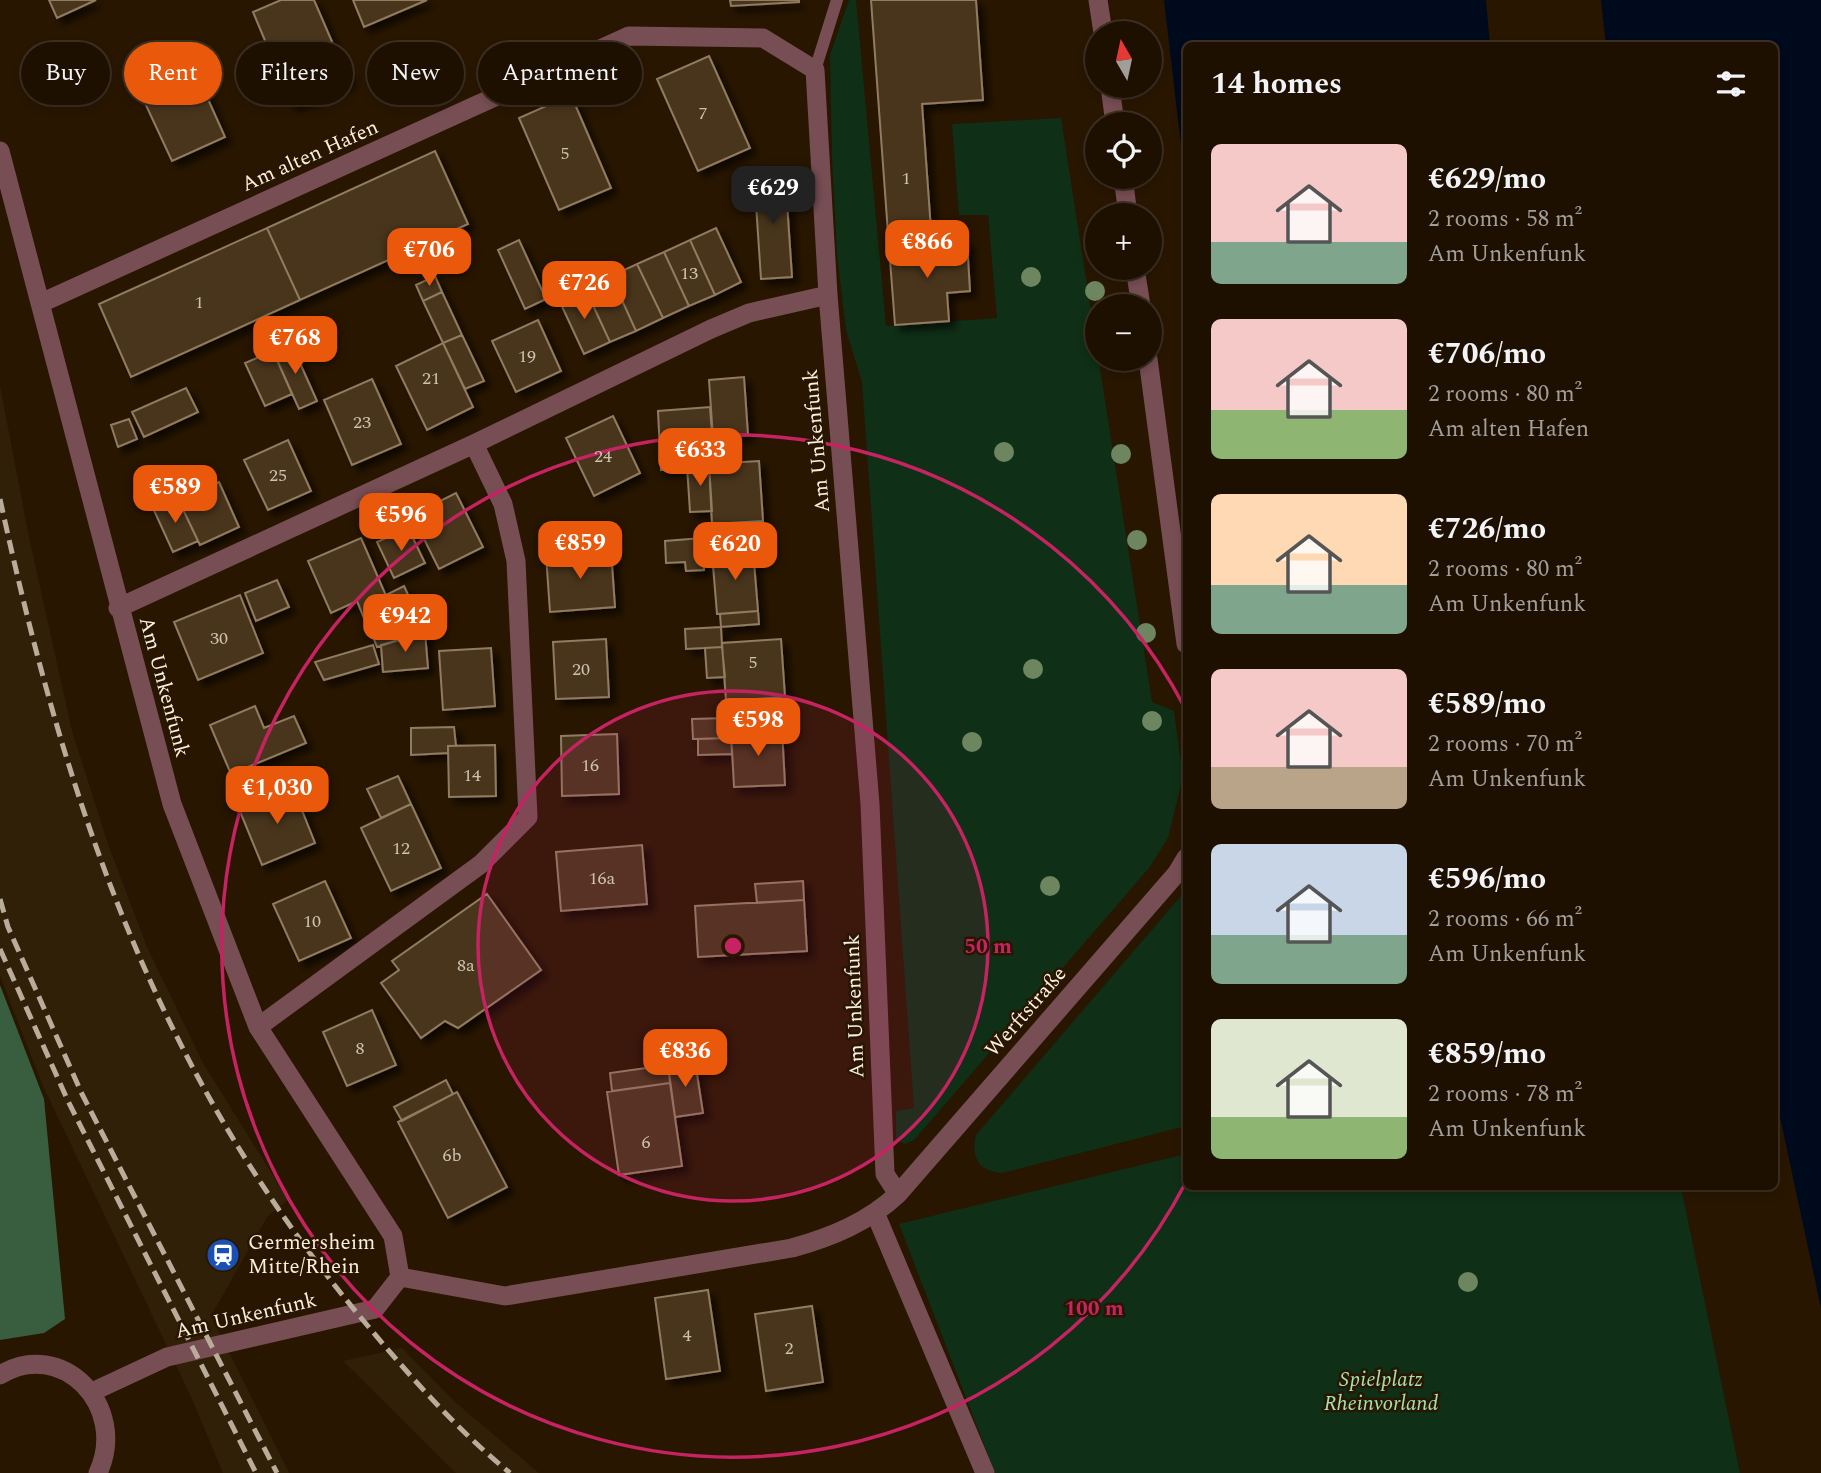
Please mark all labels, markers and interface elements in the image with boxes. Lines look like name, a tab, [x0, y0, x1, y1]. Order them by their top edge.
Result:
north arrow	[1085, 21, 1162, 98]
map controls	[1085, 21, 1162, 371]
chip: Buy	[21, 42, 110, 105]
chip: Rent	[124, 42, 222, 105]
chip: Filters	[236, 42, 353, 105]
chip: New	[367, 42, 464, 105]
chip: Apartment	[478, 42, 642, 105]
text: 14 homes	[1211, 61, 1342, 107]
icon: filters	[1712, 65, 1750, 103]
house number: 7	[699, 100, 708, 127]
street label: Am alten Hafen	[236, 111, 384, 201]
button: locate	[1085, 112, 1162, 189]
house number: 5	[561, 140, 570, 167]
text: €629/mo	[1428, 156, 1546, 202]
house number: 1	[902, 165, 911, 192]
pin: €629	[732, 166, 814, 226]
text: €629	[747, 171, 799, 206]
icon: home	[1267, 172, 1351, 256]
text: 2 rooms · 58 m²	[1428, 202, 1582, 237]
button: +	[1085, 203, 1162, 280]
pin: €866	[886, 220, 968, 280]
text: €866	[901, 225, 953, 260]
pin: €706	[388, 229, 470, 288]
text: €706	[403, 233, 455, 268]
text: Am Unkenfunk	[1428, 237, 1586, 272]
house number: 13	[680, 260, 698, 287]
pin: €726	[543, 262, 625, 321]
text: €726	[558, 266, 610, 301]
house number: 1	[195, 289, 204, 316]
button: −	[1085, 294, 1162, 371]
pin: €768	[254, 316, 336, 376]
text: €768	[269, 321, 321, 356]
text: €706/mo	[1428, 331, 1546, 377]
house number: 19	[518, 343, 536, 370]
icon: home	[1267, 347, 1351, 431]
house number: 21	[422, 365, 440, 392]
street label: Am Unkenfunk	[795, 367, 839, 514]
text: 2 rooms · 80 m²	[1428, 377, 1582, 412]
house number: 23	[353, 409, 371, 436]
text: Am alten Hafen	[1428, 412, 1589, 447]
pin: €633	[659, 428, 741, 488]
text: €633	[674, 433, 726, 468]
house number: 24	[594, 443, 612, 470]
house number: 25	[269, 462, 287, 489]
pin: €589	[134, 466, 216, 525]
text: €589	[149, 470, 201, 505]
pin: €596	[360, 494, 442, 553]
text: €596	[375, 498, 427, 533]
text: €726/mo	[1428, 506, 1546, 552]
pin: €859	[539, 522, 621, 581]
pin: €620	[694, 522, 776, 582]
icon: home	[1267, 522, 1351, 606]
text: €859	[554, 526, 606, 561]
text: €620	[709, 527, 761, 562]
text: 2 rooms · 80 m²	[1428, 552, 1582, 587]
text: Am Unkenfunk	[1428, 587, 1586, 622]
pin: €942	[364, 594, 446, 654]
text: €942	[379, 599, 431, 634]
street label: Am Unkenfunk	[130, 613, 198, 761]
house number: 30	[210, 625, 228, 652]
house number: 5	[749, 649, 758, 676]
house number: 20	[572, 656, 590, 683]
text: €589/mo	[1428, 681, 1546, 727]
icon: home	[1267, 697, 1351, 781]
pin: €598	[717, 698, 799, 758]
text: €598	[732, 703, 784, 738]
text: 2 rooms · 70 m²	[1428, 727, 1582, 762]
house number: 16	[581, 752, 599, 779]
house number: 14	[463, 762, 481, 789]
text: Am Unkenfunk	[1428, 762, 1586, 797]
pin: €1,030	[220, 766, 334, 826]
text: €1,030	[242, 771, 312, 806]
house number: 12	[392, 835, 410, 862]
text: €596/mo	[1428, 856, 1546, 902]
house number: 16a	[589, 865, 616, 892]
icon: home	[1267, 872, 1351, 956]
text: 2 rooms · 66 m²	[1428, 902, 1582, 937]
house number: 10	[303, 908, 321, 935]
text: 50 m	[964, 931, 1012, 963]
street label: Am Unkenfunk	[836, 933, 874, 1079]
centre of rings	[721, 934, 745, 958]
text: Am Unkenfunk	[1428, 937, 1586, 972]
house number: 8a	[457, 952, 475, 979]
street label: Werftstraße	[977, 959, 1075, 1065]
pin: €836	[644, 1030, 726, 1089]
text: €859/mo	[1428, 1031, 1546, 1077]
text: €836	[659, 1034, 711, 1069]
house number: 8	[356, 1035, 365, 1062]
icon: home	[1267, 1047, 1351, 1131]
text: 2 rooms · 78 m²	[1428, 1077, 1582, 1112]
text: Am Unkenfunk	[1428, 1112, 1586, 1147]
house number: 6	[642, 1129, 651, 1156]
house number: 6b	[442, 1142, 462, 1169]
place label: Germersheim Mitte/Rhein	[248, 1227, 375, 1283]
station icon: Germersheim Mitte/Rhein	[204, 1236, 242, 1274]
street label: Am Unkenfunk	[172, 1284, 320, 1348]
text: 100 m	[1064, 1293, 1124, 1325]
house number: 4	[683, 1322, 692, 1349]
house number: 2	[785, 1335, 794, 1362]
park label: Spielplatz Rheinvorland	[1324, 1364, 1438, 1420]

